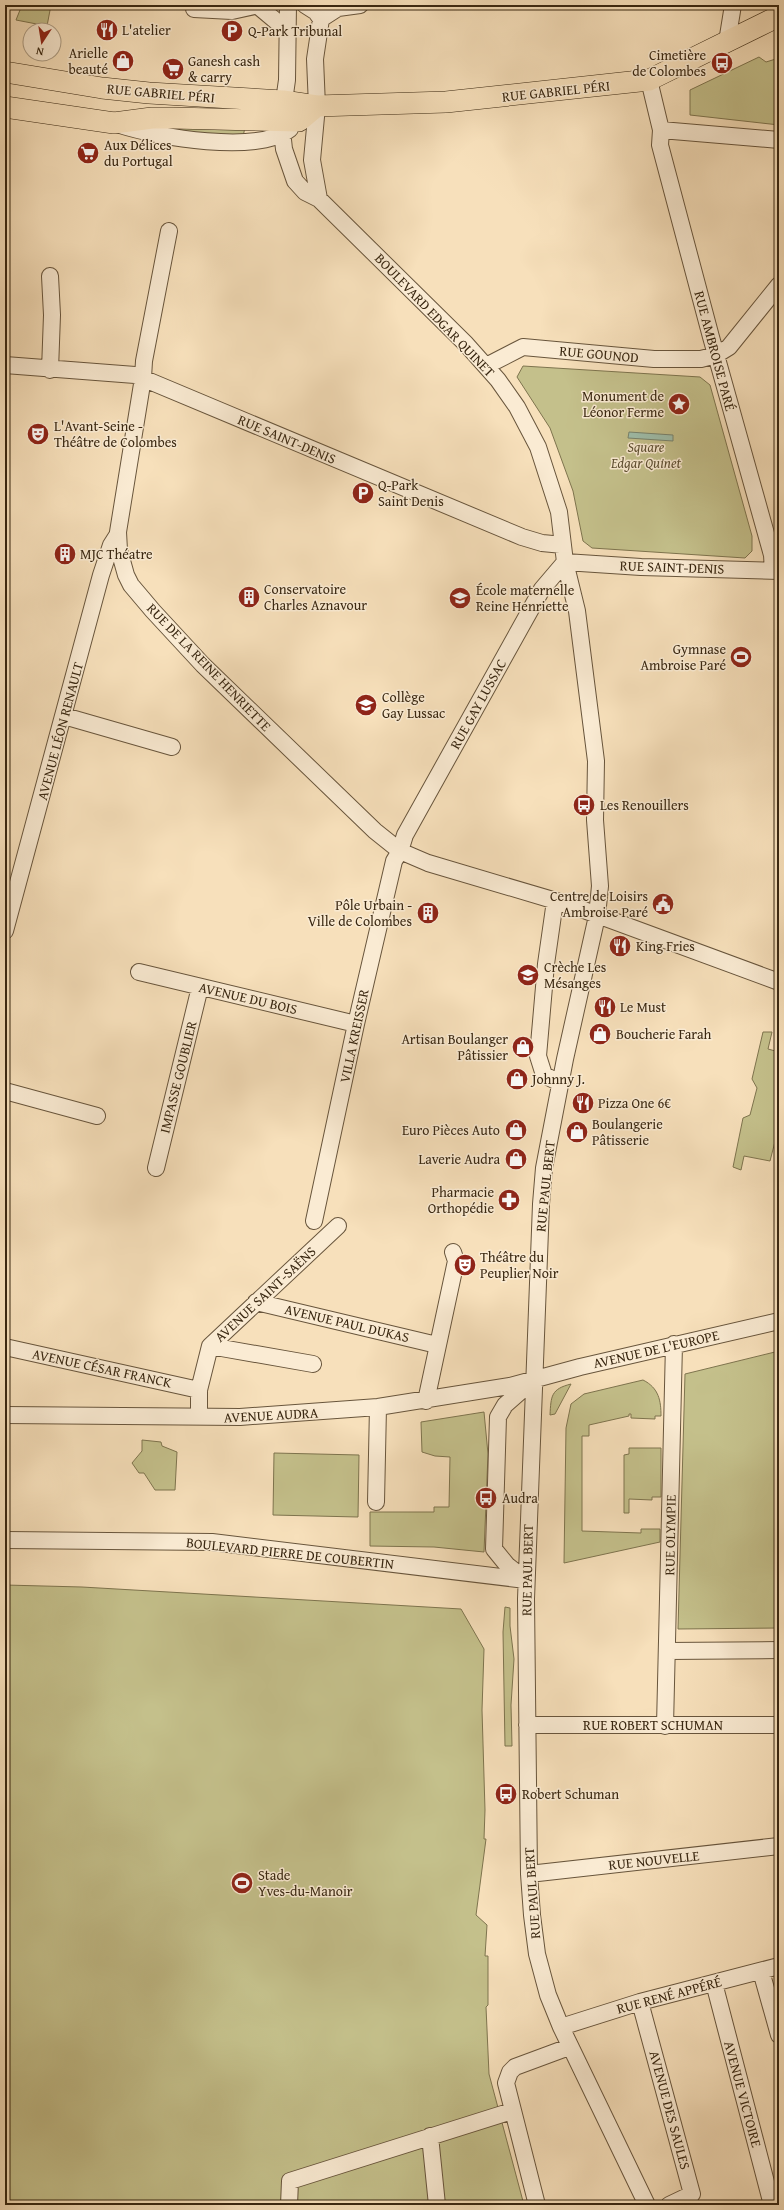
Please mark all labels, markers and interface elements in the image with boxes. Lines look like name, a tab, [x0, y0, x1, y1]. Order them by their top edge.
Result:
restaurant icon: L'atelier	[94, 17, 120, 43]
parking icon: Q-Park Tribunal	[219, 18, 245, 44]
place label: L'atelier	[122, 20, 171, 40]
place label: Q-Park Tribunal	[248, 21, 342, 41]
north arrow	[22, 22, 62, 62]
text: N	[34, 43, 45, 60]
place label: Arielle beauté	[68, 43, 108, 79]
place label: Cimetière de Colombes	[632, 45, 706, 81]
shop icon: Arielle beauté	[110, 48, 136, 74]
bus stop icon: Cimetière de Colombes	[709, 50, 735, 76]
place label: Ganesh cash & carry	[188, 51, 260, 87]
supermarket icon: Ganesh cash & carry	[160, 56, 186, 82]
street label: RUE GABRIEL PÉRI	[501, 75, 611, 107]
street label: RUE GABRIEL PÉRI	[106, 78, 216, 108]
place label: Aux Délices du Portugal	[104, 135, 173, 171]
supermarket icon: Aux Délices du Portugal	[75, 140, 101, 166]
street label: BOULEVARD EDGAR QUINET	[370, 249, 500, 381]
street label: RUE AMBROISE PARÉ	[689, 289, 741, 413]
street label: RUE GOUNOD	[558, 341, 640, 367]
place label: Monument de Léonor Ferme	[582, 386, 664, 422]
place icon: Monument de Léonor Ferme	[666, 391, 692, 417]
street label: RUE SAINT-DENIS	[235, 409, 339, 469]
place label: L'Avant-Seine - Théâtre de Colombes	[54, 416, 177, 452]
theatre icon: L'Avant-Seine - Théâtre de Colombes	[25, 421, 51, 447]
park label: Square Edgar Quinet	[610, 437, 682, 473]
place label: Q-Park Saint Denis	[378, 475, 444, 511]
parking icon: Q-Park Saint Denis	[350, 480, 376, 506]
building icon: MJC Théatre	[52, 541, 78, 567]
place label: MJC Théatre	[80, 544, 153, 564]
street label: RUE SAINT-DENIS	[619, 555, 725, 579]
place label: Conservatoire Charles Aznavour	[264, 579, 367, 615]
place label: École maternelle Reine Henriette	[476, 580, 575, 616]
building icon: Conservatoire Charles Aznavour	[236, 584, 262, 610]
school or university icon: École maternelle Reine Henriette	[447, 585, 473, 611]
street label: RUE DE LA REINE HENRIETTE	[142, 599, 276, 735]
place label: Gymnase Ambroise Paré	[641, 639, 726, 675]
sports icon: Gymnase Ambroise Paré	[728, 644, 754, 670]
street label: RUE GAY LUSSAC	[445, 655, 511, 753]
street label: AVENUE LÉON RENAULT	[32, 660, 88, 802]
place label: Collège Gay Lussac	[382, 687, 445, 723]
school or university icon: Collège Gay Lussac	[353, 692, 379, 718]
bus stop icon: Les Renouillers	[571, 792, 597, 818]
place label: Les Renouillers	[600, 795, 689, 815]
place label: Centre de Loisirs Ambroise Paré	[550, 886, 648, 922]
public building icon: Centre de Loisirs Ambroise Paré	[650, 891, 676, 917]
place label: Pôle Urbain - Ville de Colombes	[308, 895, 412, 931]
building icon: Pôle Urbain - Ville de Colombes	[415, 900, 441, 926]
restaurant icon: King Fries	[607, 933, 633, 959]
place label: King Fries	[636, 936, 695, 956]
place label: Crèche Les Mésanges	[544, 957, 606, 993]
school or university icon: Crèche Les Mésanges	[515, 962, 541, 988]
street label: AVENUE DU BOIS	[197, 977, 299, 1019]
street label: VILLA KREISSER	[334, 986, 374, 1085]
restaurant icon: Le Must	[592, 994, 618, 1020]
place label: Le Must	[620, 997, 666, 1017]
street label: IMPASSE GOUBLIER	[154, 1018, 202, 1135]
shop icon: Boucherie Farah	[587, 1021, 613, 1047]
place label: Boucherie Farah	[616, 1024, 712, 1044]
place label: Artisan Boulanger Pâtissier	[401, 1029, 508, 1065]
shop icon: Artisan Boulanger Pâtissier	[510, 1034, 536, 1060]
shop icon: Johnny J.	[504, 1066, 530, 1092]
place label: Johnny J.	[530, 1069, 585, 1089]
restaurant icon: Pizza One 6€	[570, 1090, 596, 1116]
place label: Pizza One 6€	[598, 1093, 671, 1113]
place label: Boulangerie Pâtisserie	[592, 1114, 663, 1150]
shop icon: Euro Pièces Auto	[503, 1117, 529, 1143]
shop icon: Boulangerie Pâtisserie	[564, 1119, 590, 1145]
place label: Euro Pièces Auto	[402, 1120, 500, 1140]
street label: RUE PAUL BERT	[530, 1139, 560, 1233]
shop icon: Laverie Audra	[503, 1146, 529, 1172]
place label: Laverie Audra	[418, 1149, 500, 1169]
place label: Pharmacie Orthopédie	[428, 1182, 494, 1218]
pharmacy icon: Pharmacie Orthopédie	[496, 1187, 522, 1213]
street label: AVENUE SAINT-SAËNS	[210, 1242, 320, 1346]
place label: Théâtre du Peuplier Noir	[480, 1247, 559, 1283]
theatre icon: Théâtre du Peuplier Noir	[452, 1252, 478, 1278]
street label: AVENUE PAUL DUKAS	[283, 1299, 411, 1347]
street label: AVENUE DE L'EUROPE	[591, 1325, 721, 1373]
street label: AVENUE CÉSAR FRANCK	[31, 1343, 174, 1393]
street label: AVENUE AUDRA	[223, 1403, 319, 1427]
bus stop icon: Audra	[473, 1485, 499, 1511]
place label: Audra	[502, 1488, 538, 1508]
street label: RUE OLYMPIE	[659, 1495, 681, 1575]
street label: RUE PAUL BERT	[516, 1524, 538, 1616]
street label: BOULEVARD PIERRE DE COUBERTIN	[185, 1532, 395, 1574]
street label: RUE ROBERT SCHUMAN	[583, 1715, 723, 1735]
bus stop icon: Robert Schuman	[493, 1781, 519, 1807]
place label: Robert Schuman	[522, 1784, 619, 1804]
street label: RUE NOUVELLE	[608, 1845, 700, 1875]
street label: RUE PAUL BERT	[519, 1846, 545, 1940]
place label: Stade Yves-du-Manoir	[258, 1865, 353, 1901]
sports icon: Stade Yves-du-Manoir	[229, 1870, 255, 1896]
street label: RUE RENÉ APPÉRÉ	[614, 1971, 724, 2019]
street label: AVENUE VICTOIRE	[719, 2039, 767, 2149]
street label: AVENUE DES SAULES	[644, 2048, 696, 2172]

